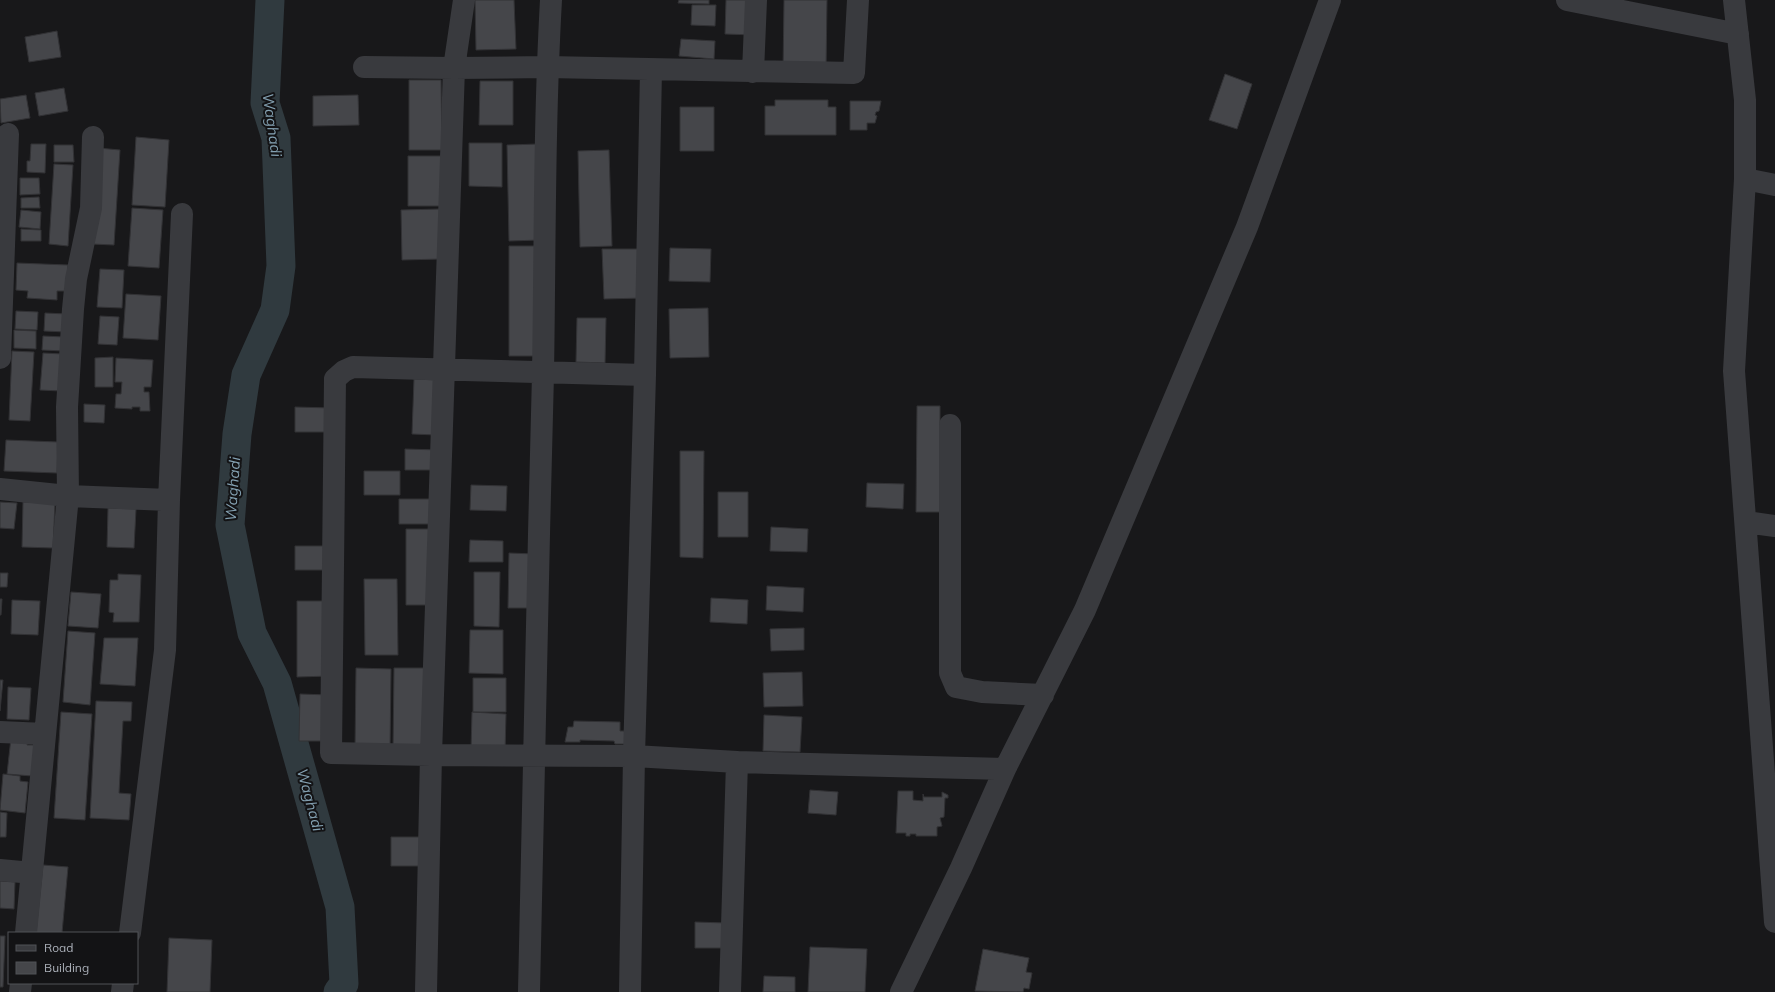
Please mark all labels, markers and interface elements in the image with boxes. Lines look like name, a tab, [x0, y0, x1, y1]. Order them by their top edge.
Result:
water label: Waghadi	[259, 92, 286, 158]
water label: Waghadi	[221, 456, 244, 522]
water label: Waghadi	[293, 766, 328, 834]
legend	[8, 932, 138, 984]
text: Road	[44, 940, 73, 955]
text: Building	[44, 960, 89, 975]

